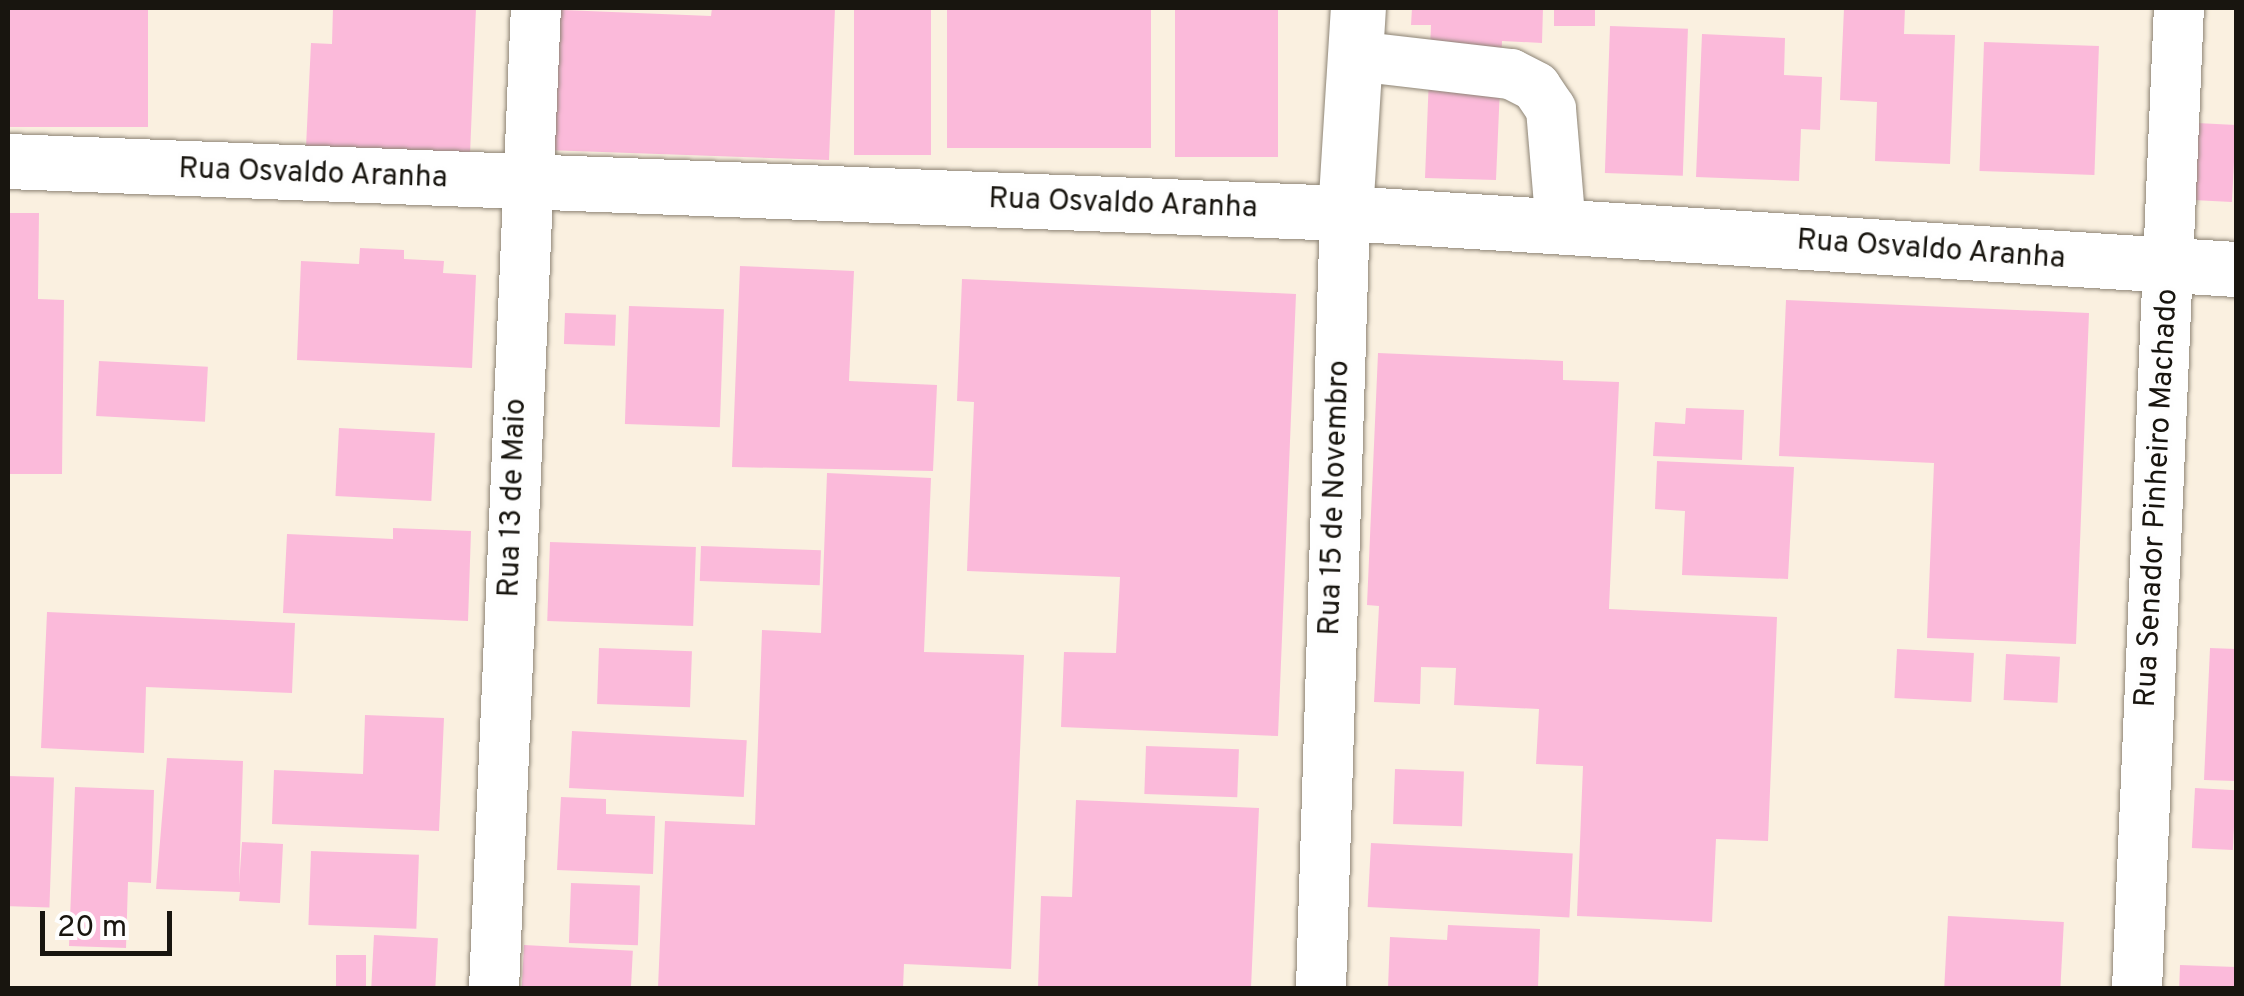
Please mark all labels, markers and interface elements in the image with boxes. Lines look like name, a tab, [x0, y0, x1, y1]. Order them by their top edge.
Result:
street label: Rua Osvaldo Aranha	[177, 152, 449, 198]
street label: Rua Osvaldo Aranha	[987, 182, 1259, 228]
street label: Rua Osvaldo Aranha	[1795, 224, 2067, 278]
street label: Rua Senador Pinheiro Machado	[2129, 288, 2187, 708]
street label: Rua 15 de Novembro	[1313, 360, 1359, 636]
street label: Rua 13 de Maio	[493, 398, 535, 598]
scale bar	[45, 891, 178, 953]
text: 20 m	[57, 910, 127, 947]

